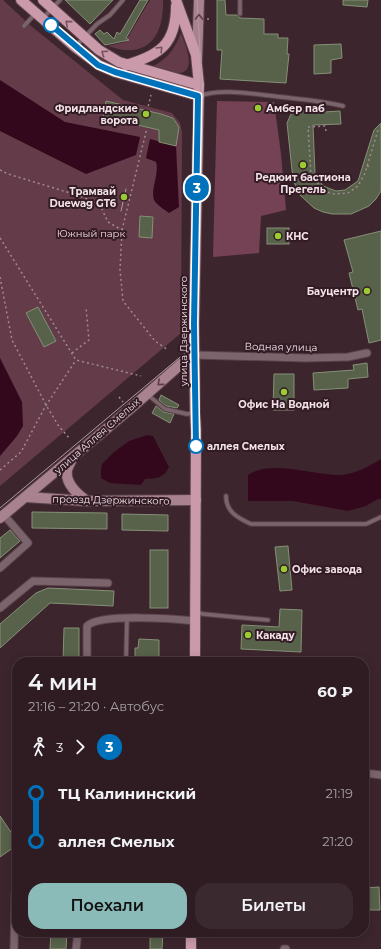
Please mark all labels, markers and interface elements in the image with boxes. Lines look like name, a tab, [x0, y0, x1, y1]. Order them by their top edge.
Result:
one-way arrow	[195, 14, 203, 20]
unlabelled marker	[43, 17, 59, 33]
one-way arrow	[65, 20, 73, 27]
one-way arrow	[156, 46, 163, 53]
one-way arrow	[101, 50, 108, 58]
place label: Фридландские ворота	[55, 102, 138, 127]
place label: Амбер паб	[266, 102, 325, 115]
marker: Амбер паб	[253, 103, 263, 113]
marker: Фридландские ворота	[141, 109, 151, 119]
marker: Редюит бастиона Прегель	[298, 160, 308, 170]
place label: Редюит бастиона Прегель	[255, 171, 351, 196]
line badge: 3	[184, 175, 210, 201]
text: 3	[193, 179, 201, 197]
place label: Трамвай Duewag GT6	[49, 185, 117, 210]
marker: Трамвай Duewag GT6	[119, 192, 129, 202]
park label: Южный парк	[57, 227, 125, 240]
place label: КНС	[286, 230, 309, 243]
marker: КНС	[273, 231, 283, 241]
street label: улица Дзержинского	[177, 276, 190, 387]
place label: Бауцентр	[307, 285, 359, 298]
marker: Бауцентр	[362, 286, 372, 296]
street label: Водная улица	[244, 340, 318, 354]
one-way arrow	[157, 378, 164, 385]
marker: Офис На Водной	[279, 387, 289, 397]
street label: улица Аллея Смелых	[51, 395, 143, 477]
place label: Офис На Водной	[238, 398, 330, 411]
marker: аллея Смелых	[188, 438, 204, 454]
place label: аллея Смелых	[207, 440, 285, 453]
street label: проезд Дзержинского	[52, 492, 170, 508]
place label: Офис завода	[292, 563, 362, 576]
marker: Офис завода	[279, 564, 289, 574]
place label: Какаду	[256, 629, 296, 642]
marker: Какаду	[243, 630, 253, 640]
text: 4 мин	[28, 669, 97, 696]
text: 60 ₽	[317, 682, 353, 701]
text: 21:16 – 21:20 · Автобус	[28, 698, 164, 714]
icon: walk	[28, 736, 50, 758]
icon: forward	[69, 736, 91, 758]
text: 3	[105, 738, 114, 756]
text: 3	[56, 739, 63, 755]
text: ТЦ Калининский	[58, 784, 196, 803]
text: 21:19	[326, 785, 353, 801]
text: аллея Смелых	[58, 832, 175, 851]
text: 21:20	[322, 833, 353, 849]
button: Поехали	[28, 883, 187, 929]
button: Билеты	[195, 883, 353, 929]

